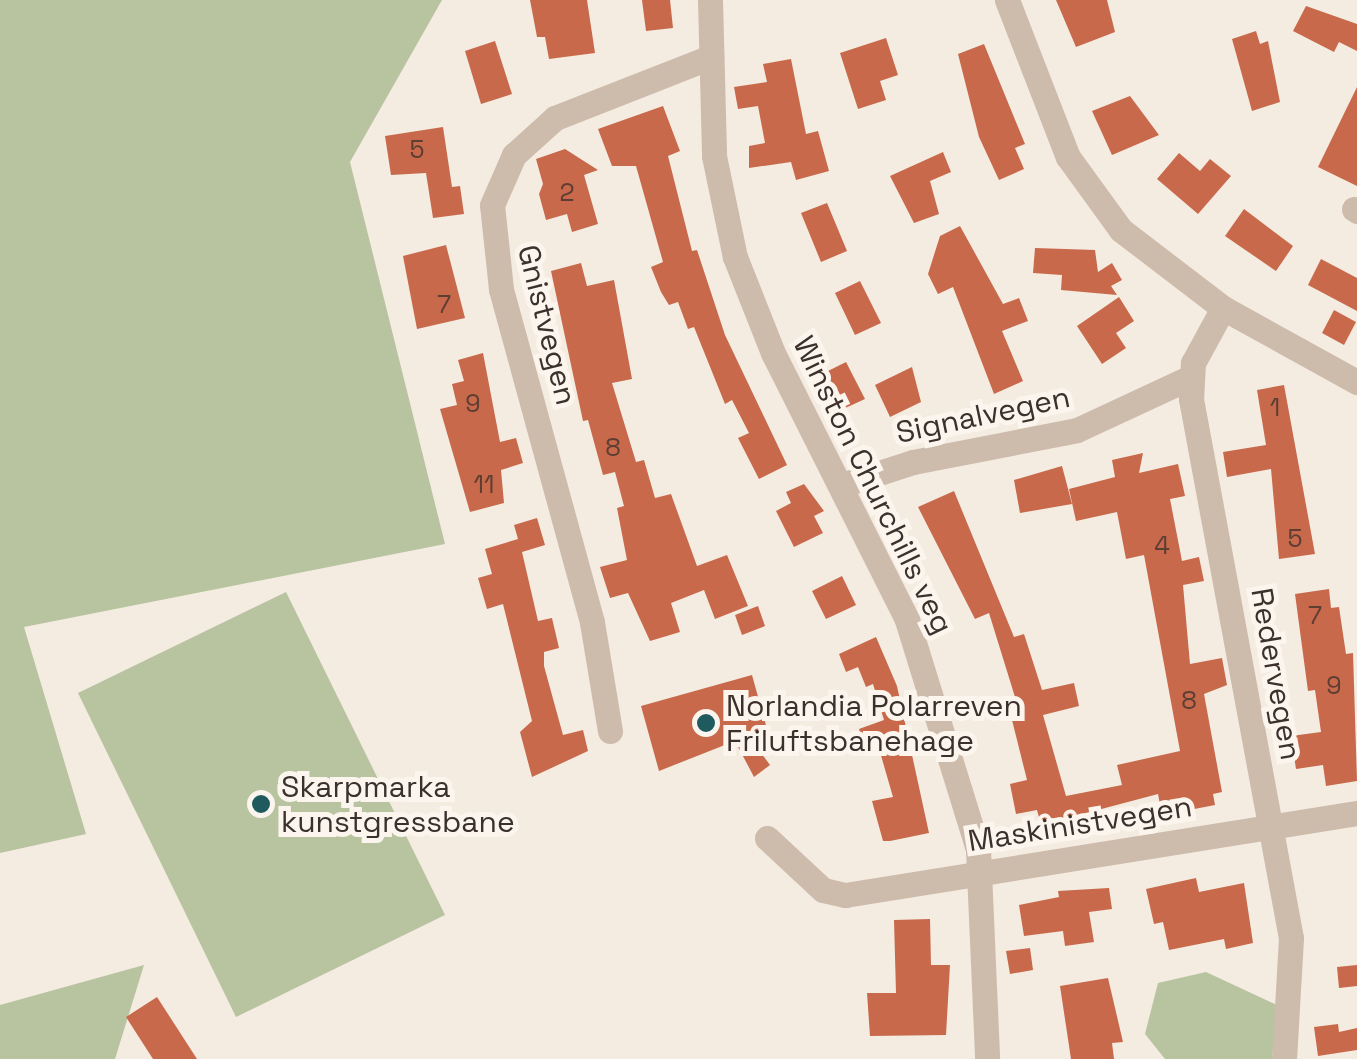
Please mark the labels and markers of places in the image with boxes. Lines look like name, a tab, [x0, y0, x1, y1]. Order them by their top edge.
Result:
place label: Norlandia Polarreven Friluftsbanehage	[726, 688, 1022, 758]
marker: Norlandia Polarreven Friluftsbanehage	[695, 712, 717, 734]
place label: Skarpmarka kunstgressbane	[281, 769, 515, 840]
marker: Skarpmarka kunstgressbane	[250, 793, 272, 815]

